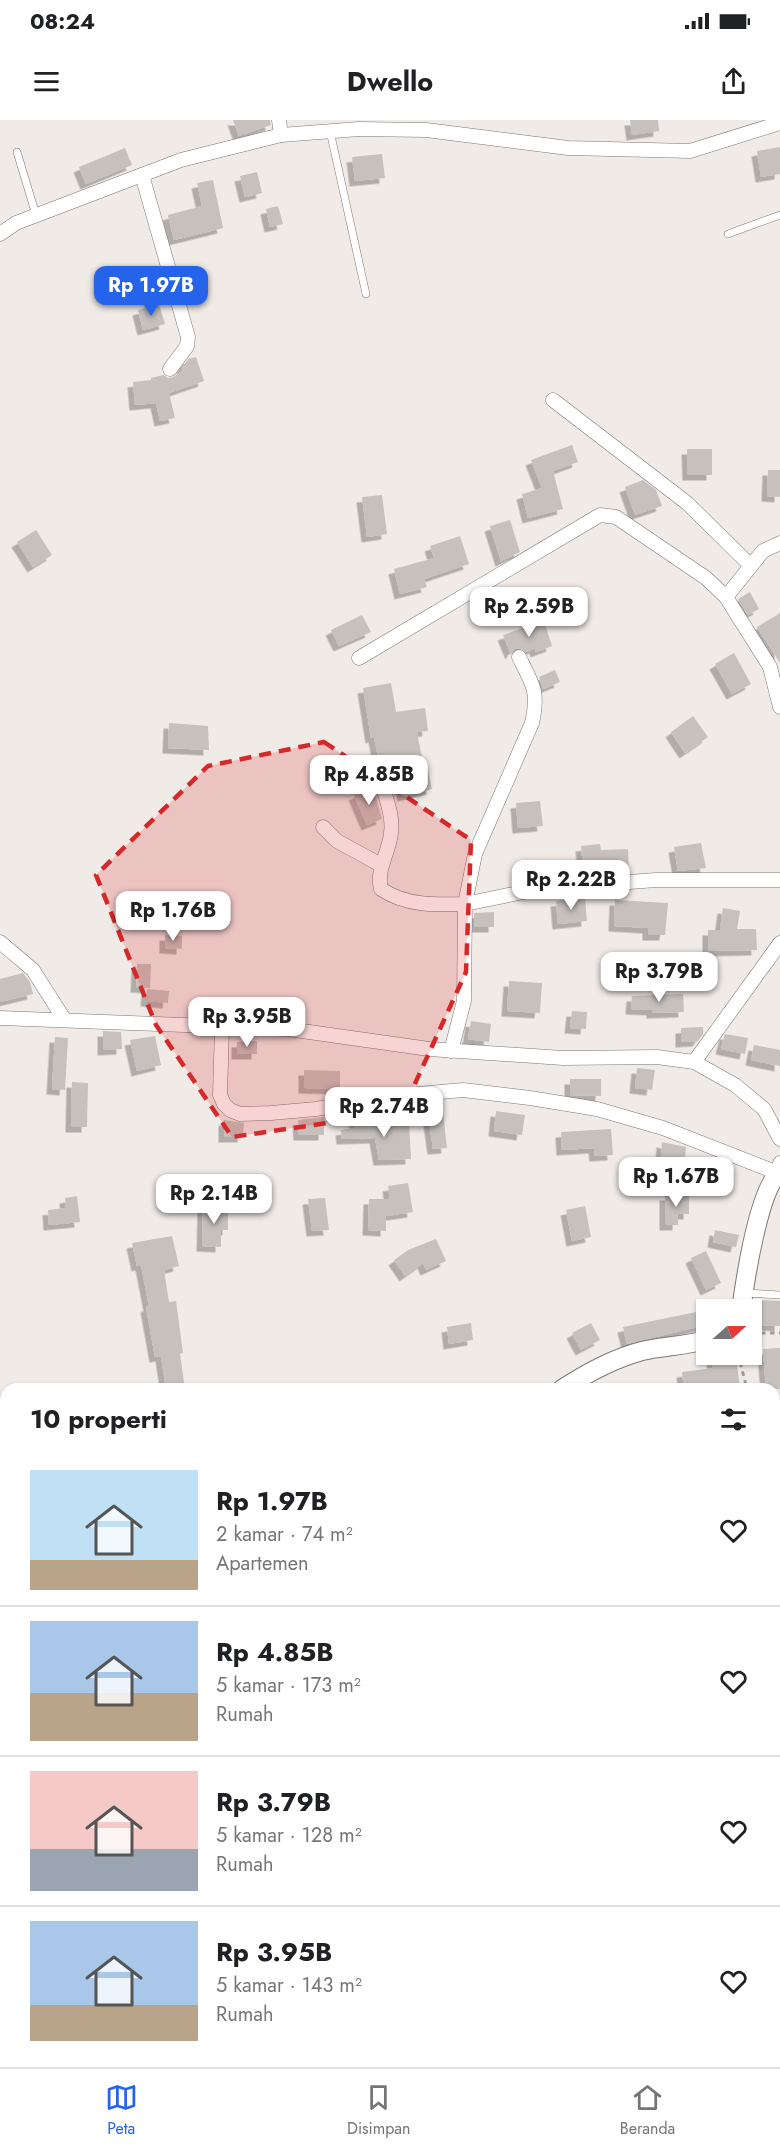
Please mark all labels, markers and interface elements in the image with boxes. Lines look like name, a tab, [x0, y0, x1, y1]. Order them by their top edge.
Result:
text: 08:24	[30, 5, 95, 37]
text: Dwello	[347, 62, 433, 101]
icon: menu	[30, 65, 63, 98]
icon: share	[717, 65, 750, 98]
pin: Rp 1.97B	[89, 266, 213, 317]
text: Rp 1.97B	[108, 271, 194, 300]
pin: Rp 2.59B	[467, 587, 591, 638]
text: Rp 2.59B	[484, 592, 574, 621]
pin: Rp 4.85B	[307, 755, 431, 806]
text: Rp 4.85B	[324, 760, 414, 789]
pin: Rp 2.22B	[509, 860, 633, 911]
text: Rp 2.22B	[526, 865, 616, 894]
pin: Rp 1.76B	[111, 891, 235, 942]
text: Rp 1.76B	[130, 896, 216, 925]
pin: Rp 3.79B	[597, 952, 721, 1003]
text: Rp 3.79B	[615, 957, 703, 986]
pin: Rp 3.95B	[185, 997, 309, 1048]
text: Rp 3.95B	[202, 1002, 292, 1031]
pin: Rp 2.74B	[322, 1087, 446, 1138]
text: Rp 2.74B	[339, 1092, 429, 1121]
pin: Rp 1.67B	[614, 1157, 738, 1208]
text: Rp 1.67B	[633, 1162, 719, 1191]
pin: Rp 2.14B	[152, 1174, 276, 1225]
text: Rp 2.14B	[170, 1179, 258, 1208]
north arrow	[696, 1299, 762, 1365]
map controls	[696, 1299, 762, 1365]
text: 10 properti	[30, 1400, 167, 1438]
icon: filters	[717, 1403, 750, 1436]
text: Rp 1.97B	[216, 1482, 328, 1520]
icon: home	[78, 1494, 150, 1566]
icon: heart	[717, 1514, 750, 1547]
text: 2 kamar · 74 m²	[216, 1520, 353, 1549]
text: Apartemen	[216, 1549, 309, 1578]
text: Rp 4.85B	[216, 1633, 334, 1671]
icon: home	[78, 1645, 150, 1717]
icon: heart	[717, 1665, 750, 1698]
text: 5 kamar · 173 m²	[216, 1671, 361, 1700]
text: Rumah	[216, 1700, 273, 1729]
text: Rp 3.79B	[216, 1783, 331, 1821]
icon: home	[78, 1795, 150, 1867]
icon: heart	[717, 1815, 750, 1848]
text: 5 kamar · 128 m²	[216, 1821, 362, 1850]
text: Rumah	[216, 1850, 273, 1879]
text: Rp 3.95B	[216, 1933, 332, 1971]
icon: home	[78, 1945, 150, 2017]
icon: heart	[717, 1965, 750, 1998]
text: 5 kamar · 143 m²	[216, 1971, 362, 2000]
text: Rumah	[216, 2000, 273, 2029]
tab: Peta	[105, 2081, 138, 2140]
tab: Disimpan	[347, 2081, 410, 2140]
tab: Beranda	[620, 2081, 675, 2140]

